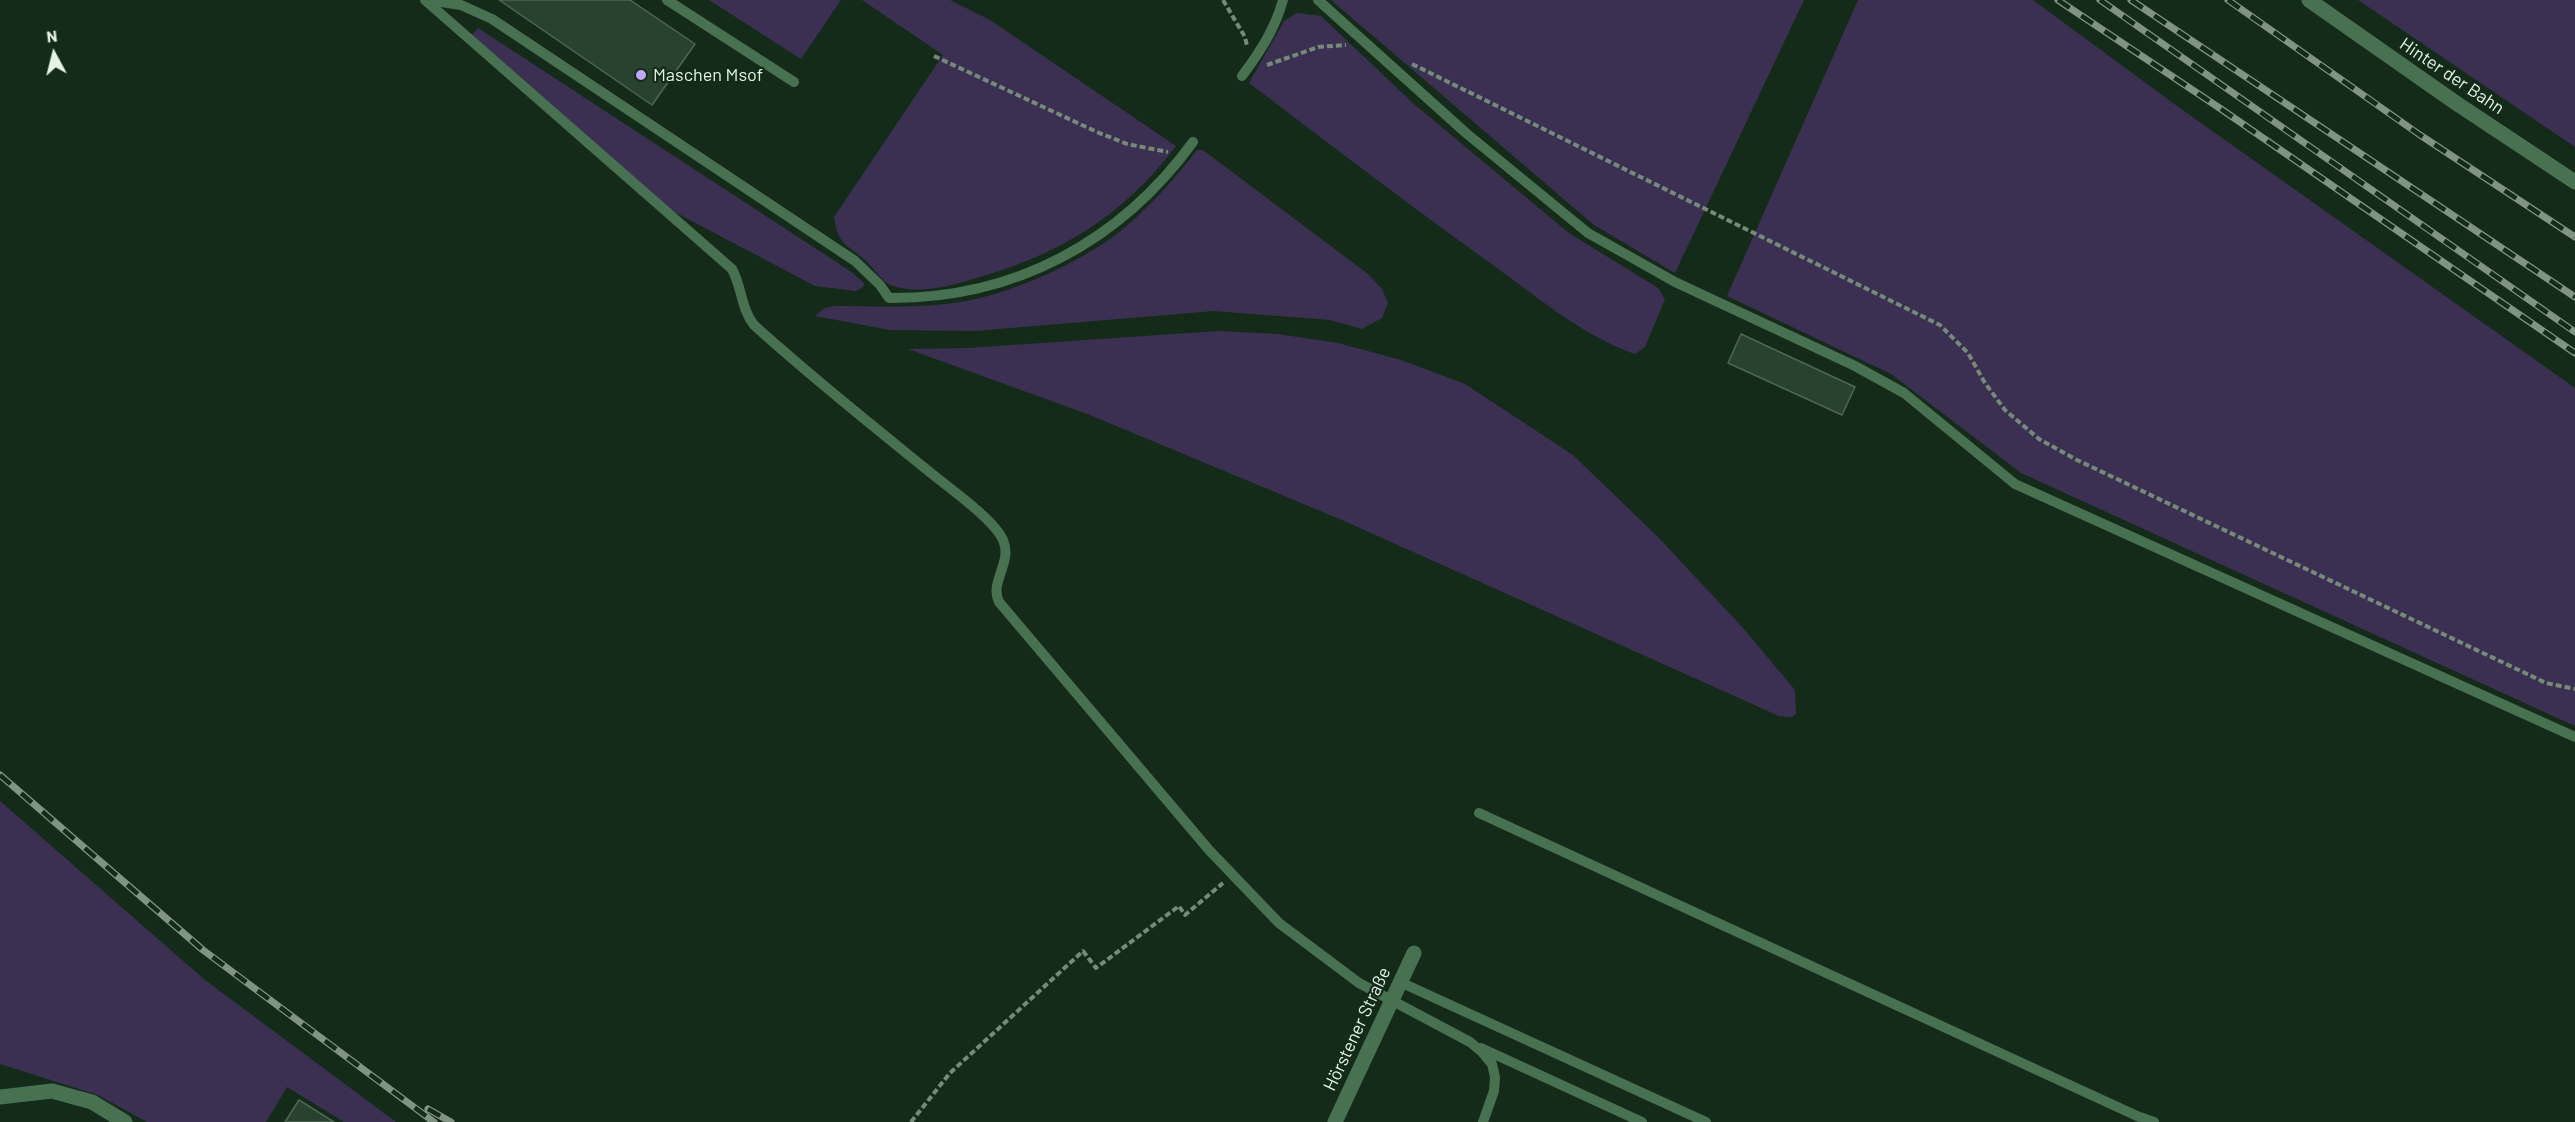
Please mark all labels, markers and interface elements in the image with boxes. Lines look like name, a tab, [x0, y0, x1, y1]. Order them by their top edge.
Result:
north arrow	[24, 24, 84, 84]
text: N	[45, 26, 58, 46]
street label: Hinter der Bahn	[2396, 33, 2508, 119]
place label: Maschen Msof	[653, 64, 763, 86]
marker: Maschen Msof	[634, 68, 648, 82]
street label: Hörstener Straße	[1319, 964, 1395, 1094]

